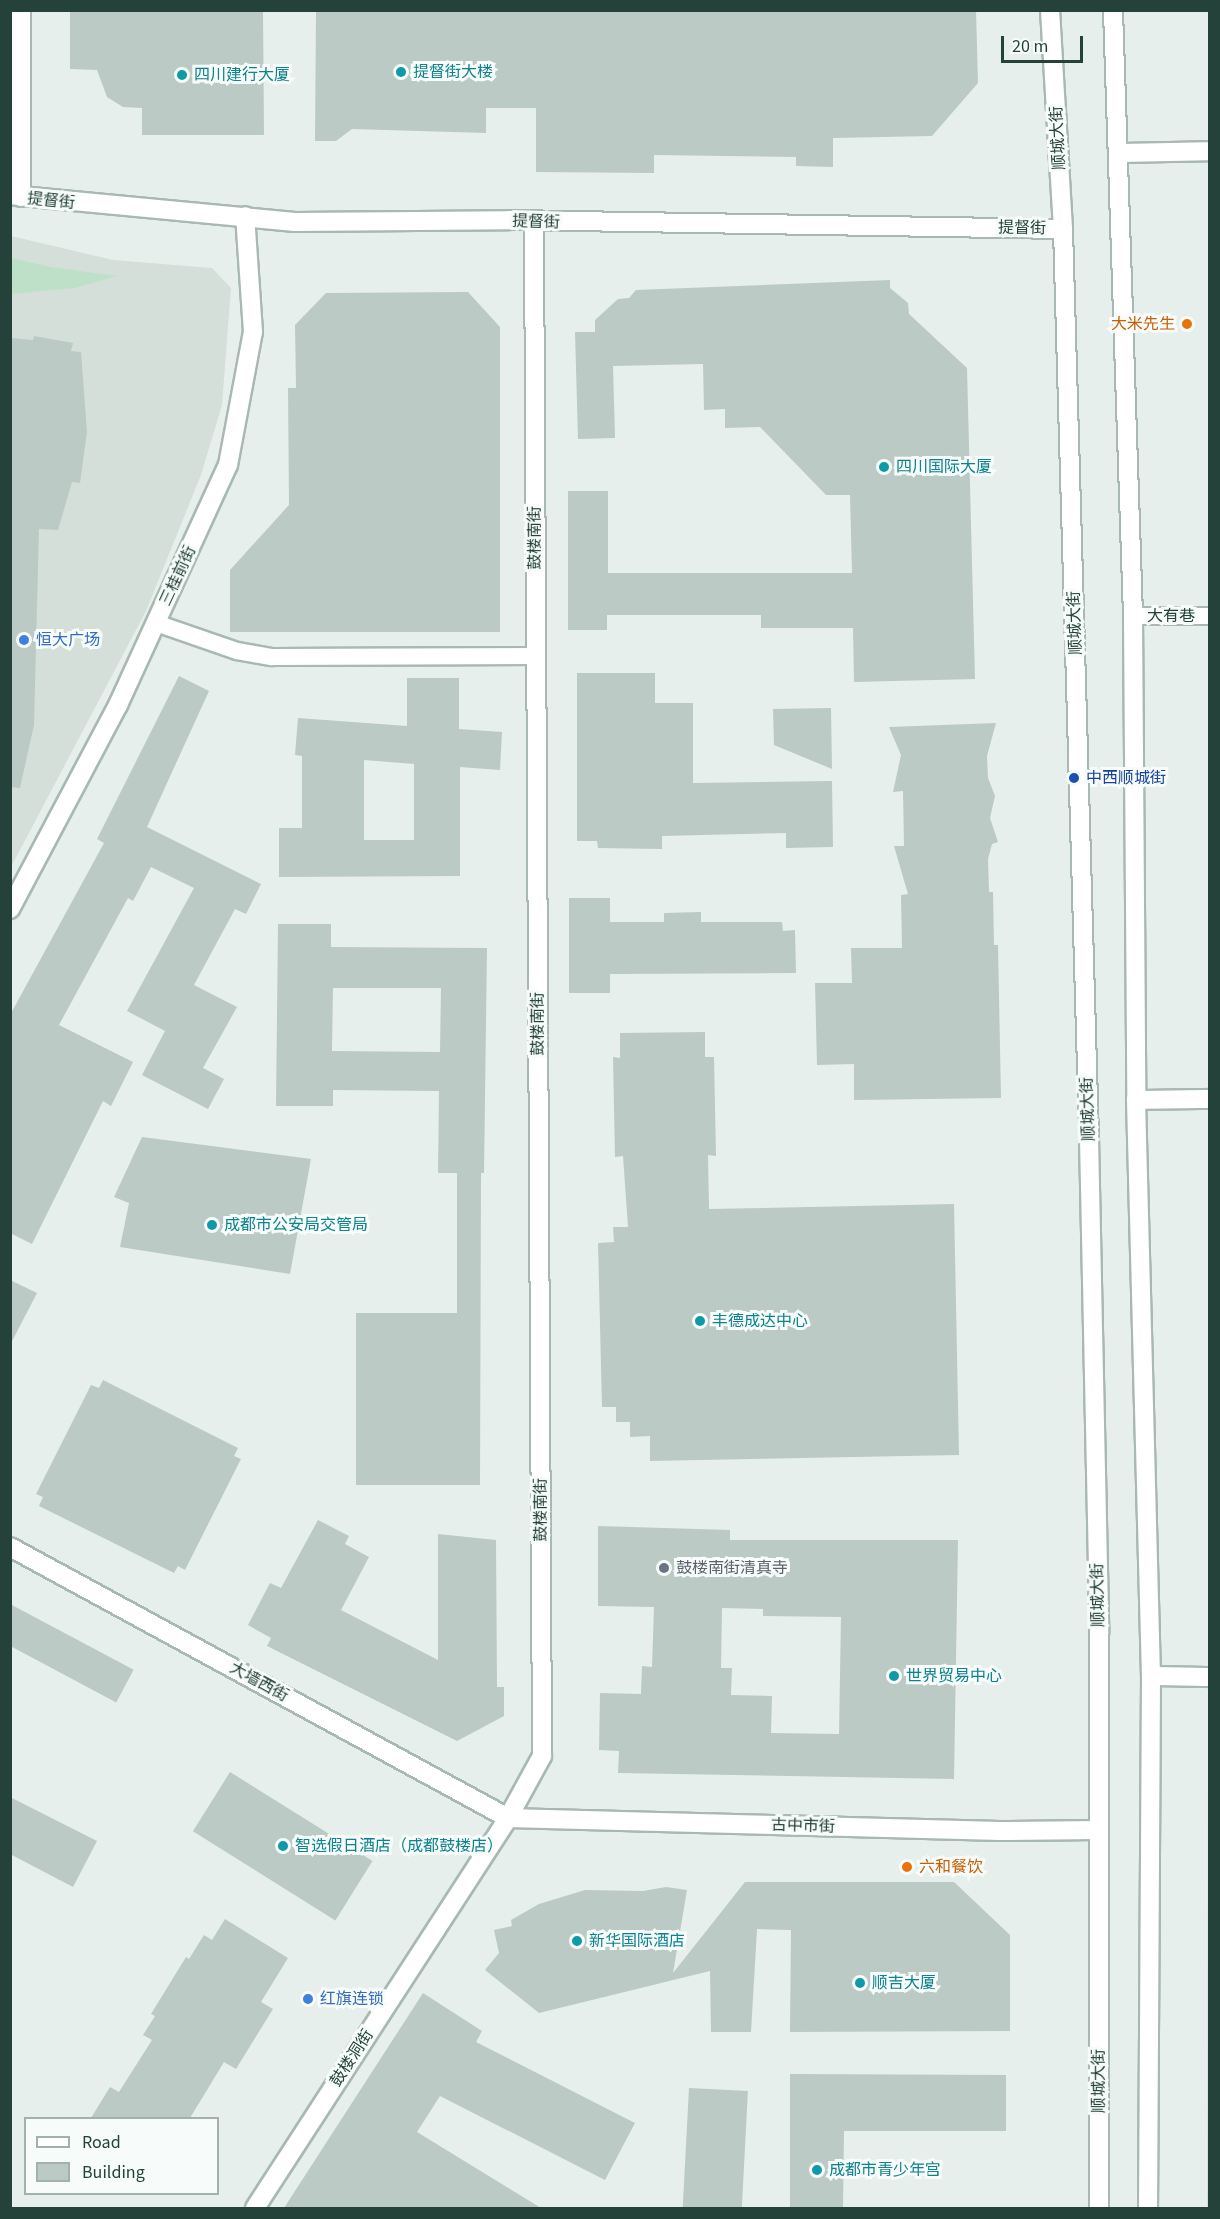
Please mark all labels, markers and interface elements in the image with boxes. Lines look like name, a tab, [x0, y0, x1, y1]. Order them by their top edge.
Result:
scale bar	[1004, 24, 1086, 62]
text: 20 m	[1012, 34, 1048, 59]
place label: 提督街大楼	[413, 62, 493, 82]
place label: 四川建行大厦	[194, 65, 290, 85]
marker: 提督街大楼	[394, 65, 408, 79]
marker: 四川建行大厦	[175, 68, 189, 82]
street label: 顺城大街	[1047, 106, 1069, 170]
street label: 提督街	[26, 189, 76, 213]
street label: 提督街	[512, 212, 560, 232]
street label: 提督街	[998, 218, 1046, 238]
place label: 大米先生	[1111, 314, 1175, 334]
marker: 大米先生	[1180, 317, 1194, 331]
place label: 四川国际大厦	[896, 457, 992, 477]
marker: 四川国际大厦	[877, 460, 891, 474]
street label: 鼓楼南街	[525, 506, 545, 570]
street label: 三桂前街	[156, 543, 200, 609]
street label: 顺城大街	[1064, 591, 1086, 655]
street label: 大有巷	[1147, 606, 1195, 626]
place label: 恒大广场	[36, 630, 100, 650]
marker: 恒大广场	[17, 633, 31, 647]
place label: 中西顺城街	[1086, 768, 1166, 788]
marker: 中西顺城街	[1067, 771, 1081, 785]
street label: 鼓楼南街	[528, 992, 548, 1056]
street label: 顺城大街	[1077, 1077, 1099, 1141]
place label: 成都市公安局交管局	[224, 1215, 368, 1235]
marker: 成都市公安局交管局	[205, 1218, 219, 1232]
place label: 丰德成达中心	[712, 1311, 808, 1331]
marker: 丰德成达中心	[693, 1314, 707, 1328]
street label: 鼓楼南街	[531, 1478, 551, 1542]
place label: 鼓楼南街清真寺	[676, 1558, 788, 1578]
marker: 鼓楼南街清真寺	[657, 1561, 671, 1575]
street label: 顺城大街	[1088, 1563, 1108, 1627]
street label: 大墙西街	[226, 1658, 292, 1706]
place label: 世界贸易中心	[906, 1666, 1002, 1686]
marker: 世界贸易中心	[887, 1669, 901, 1683]
street label: 古中市街	[771, 1815, 835, 1837]
place label: 智选假日酒店（成都鼓楼店）	[295, 1836, 503, 1856]
marker: 智选假日酒店（成都鼓楼店）	[276, 1839, 290, 1853]
place label: 六和餐饮	[919, 1857, 983, 1877]
marker: 六和餐饮	[900, 1860, 914, 1874]
place label: 新华国际酒店	[589, 1931, 685, 1951]
marker: 新华国际酒店	[570, 1934, 584, 1948]
place label: 顺吉大厦	[872, 1973, 936, 1993]
marker: 顺吉大厦	[853, 1976, 867, 1990]
place label: 红旗连锁	[320, 1989, 384, 2009]
marker: 红旗连锁	[301, 1992, 315, 2006]
street label: 鼓楼洞街	[327, 2026, 377, 2090]
street label: 顺城大街	[1089, 2049, 1109, 2113]
legend	[24, 2117, 219, 2195]
text: Road	[82, 2130, 121, 2155]
text: Building	[82, 2160, 145, 2185]
place label: 成都市青少年宫	[829, 2160, 941, 2180]
marker: 成都市青少年宫	[810, 2163, 824, 2177]

